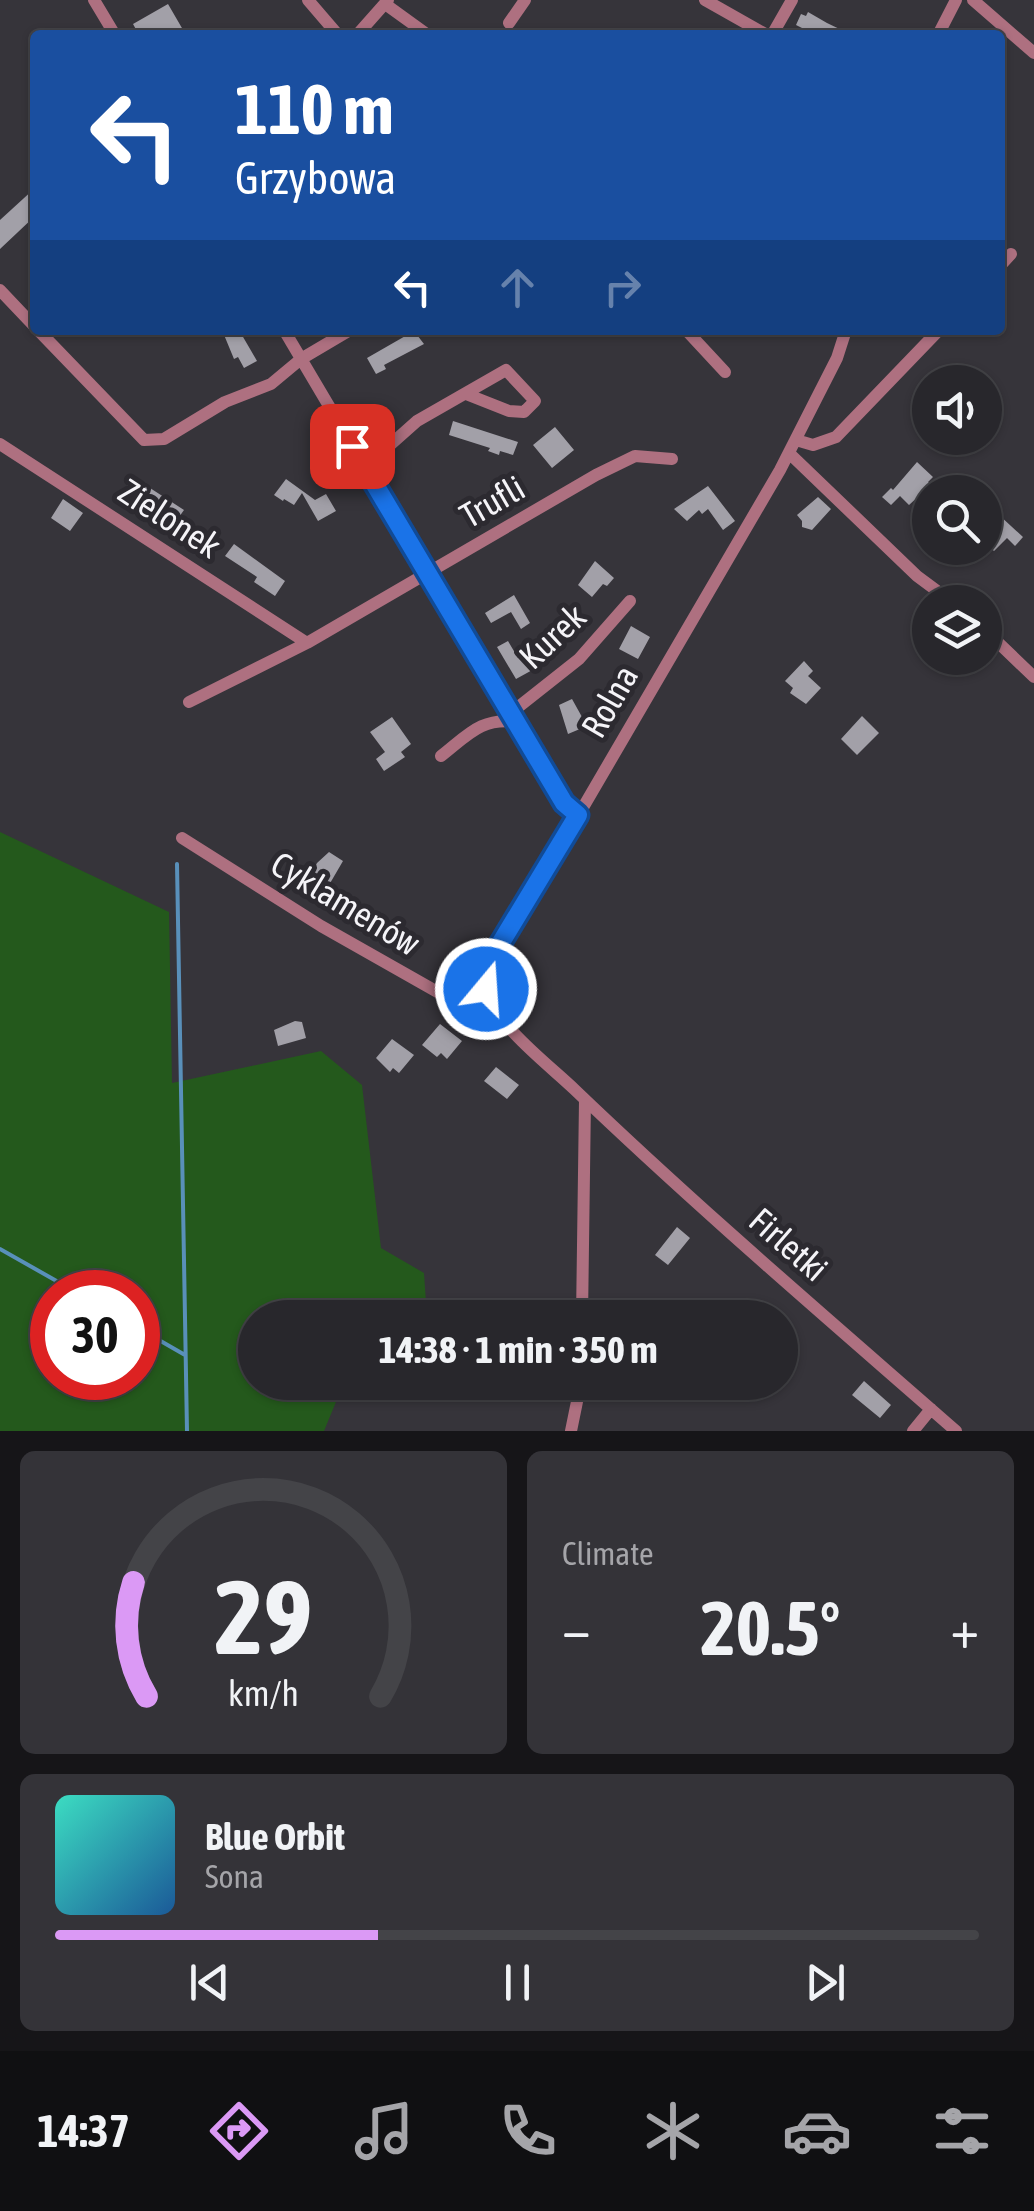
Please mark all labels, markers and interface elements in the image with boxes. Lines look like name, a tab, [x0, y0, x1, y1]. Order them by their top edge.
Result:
text: 110 m	[235, 69, 394, 149]
icon: left	[70, 70, 200, 200]
text: Grzybowa	[235, 152, 396, 204]
icon: left	[385, 260, 440, 315]
icon: ahead	[490, 260, 545, 315]
icon: right	[595, 260, 650, 315]
map controls	[912, 365, 1002, 675]
button: sound	[912, 365, 1002, 455]
pin	[310, 404, 395, 489]
icon: arrive	[325, 419, 380, 474]
street label: Trufli	[453, 467, 531, 535]
street label: Zielonek	[112, 470, 228, 566]
button: search	[912, 475, 1002, 565]
button: layers	[912, 585, 1002, 675]
street label: Kurek	[511, 596, 593, 676]
street label: Rolna	[573, 658, 645, 744]
street label: Cyklamenów	[264, 843, 428, 963]
position arrow	[434, 937, 538, 1041]
street label: Firletki	[742, 1199, 836, 1289]
speed limit sign: 30	[30, 1270, 160, 1400]
text: 14:38 · 1 min · 350 m	[378, 1328, 658, 1371]
text: Climate	[562, 1535, 654, 1572]
text: 29	[215, 1557, 312, 1676]
text: 20.5°	[701, 1585, 840, 1671]
text: −	[562, 1597, 591, 1660]
text: +	[950, 1597, 979, 1660]
text: km/h	[228, 1673, 299, 1714]
text: Blue Orbit	[205, 1815, 345, 1858]
text: Sona	[205, 1858, 264, 1895]
icon: previous	[182, 1955, 237, 2010]
icon: pause	[490, 1955, 545, 2010]
icon: next	[798, 1955, 853, 2010]
icon: directions	[204, 2096, 274, 2166]
icon: music	[349, 2096, 419, 2166]
icon: phone	[493, 2096, 563, 2166]
icon: climate	[638, 2096, 708, 2166]
icon: car	[782, 2096, 852, 2166]
icon: filters	[927, 2096, 997, 2166]
text: 14:37	[37, 2105, 130, 2157]

